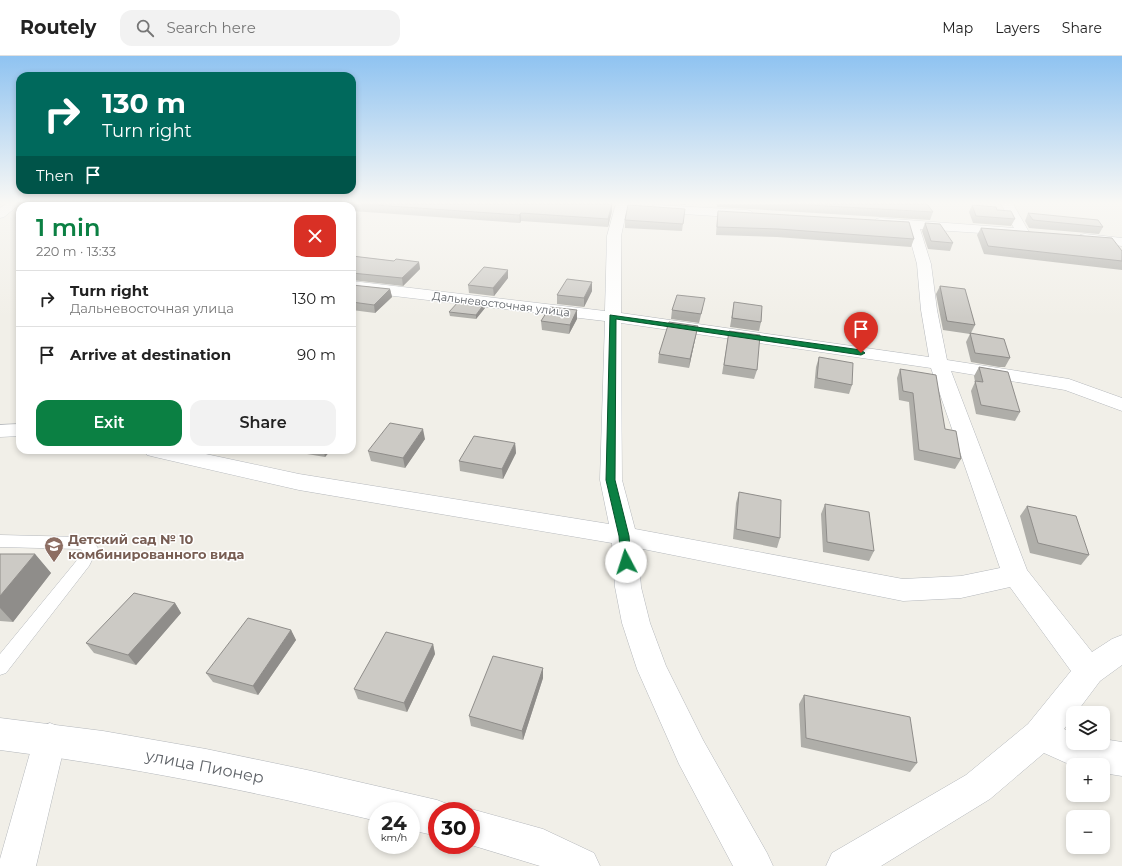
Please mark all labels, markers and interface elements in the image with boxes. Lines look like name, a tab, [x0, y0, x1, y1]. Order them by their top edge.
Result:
search box	[120, 10, 400, 46]
text: Routely	[20, 16, 96, 39]
icon: search	[134, 17, 156, 39]
text: Search here	[166, 18, 256, 37]
text: Map	[942, 19, 973, 37]
text: Layers	[995, 19, 1040, 37]
text: Share	[1062, 19, 1102, 37]
text: 130 m	[102, 86, 186, 120]
icon: right	[36, 88, 88, 140]
text: Turn right	[102, 120, 192, 142]
icon: arrive	[82, 164, 104, 186]
text: Then	[36, 166, 74, 185]
text: 1 min	[36, 213, 100, 242]
button: close	[294, 215, 336, 257]
text: 220 m · 13:33	[36, 243, 116, 259]
text: Turn right	[70, 281, 149, 300]
icon: right	[36, 288, 58, 310]
text: 130 m	[292, 289, 336, 308]
street label: Дальневосточная улица	[431, 289, 571, 319]
text: Дальневосточная улица	[70, 300, 234, 316]
pin	[844, 312, 878, 353]
icon: arrive	[850, 318, 872, 340]
icon: arrive	[36, 344, 58, 366]
text: Arrive at destination	[70, 345, 231, 364]
text: 90 m	[297, 345, 336, 364]
button: Exit	[36, 400, 182, 446]
button: Share	[190, 400, 336, 446]
place label: Детский сад № 10 комбинированного вида	[68, 531, 244, 562]
school or university icon: Детский сад № 10 комбинированного вида	[43, 535, 65, 563]
position arrow	[605, 541, 647, 583]
map controls	[1066, 706, 1110, 854]
button: layers	[1066, 706, 1110, 750]
street label: улица Пионер	[143, 746, 266, 787]
button: +	[1066, 758, 1110, 802]
speed limit sign: 30	[428, 802, 480, 854]
button: −	[1066, 810, 1110, 854]
text: 24	[381, 811, 407, 835]
text: km/h	[381, 831, 407, 844]

